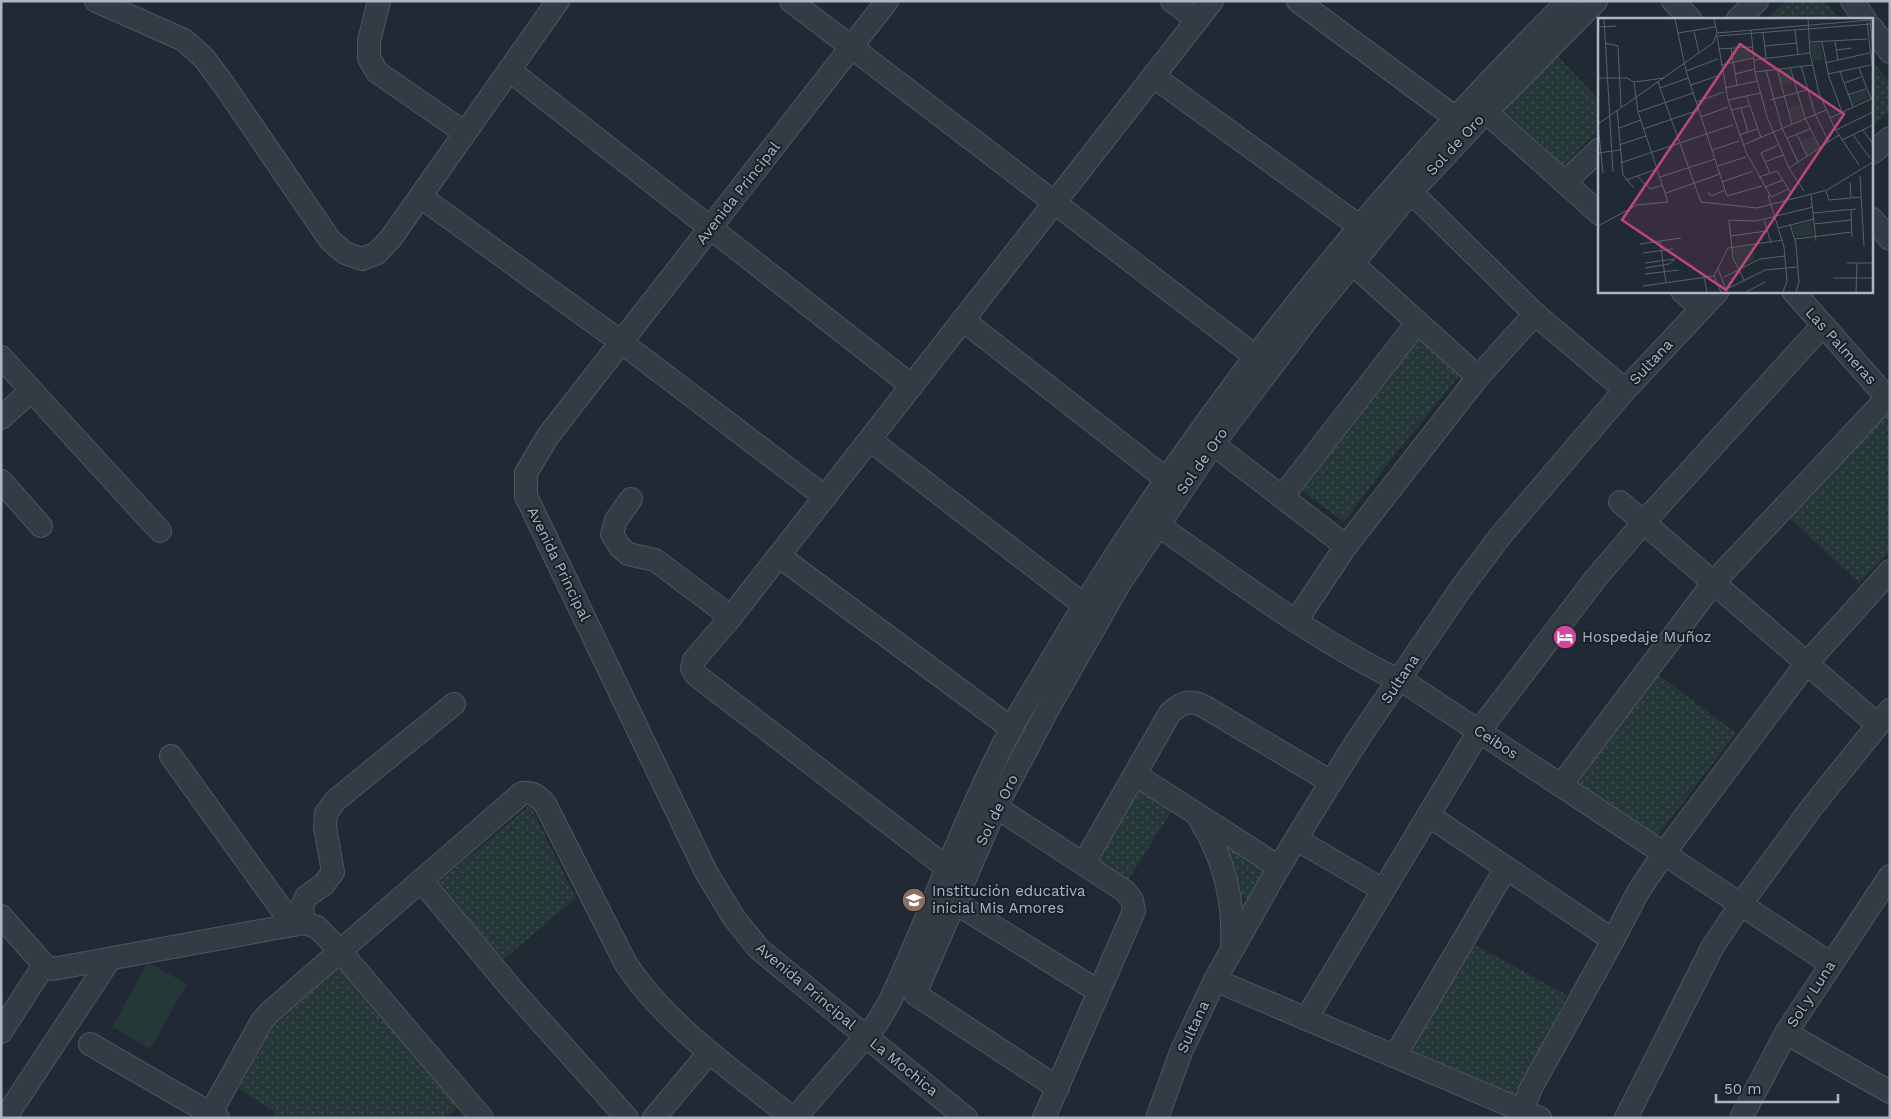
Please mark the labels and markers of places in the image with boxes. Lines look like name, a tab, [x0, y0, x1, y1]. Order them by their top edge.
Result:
hotel icon: Hospedaje Muñoz	[1552, 624, 1578, 650]
place label: Hospedaje Muñoz	[1582, 628, 1712, 646]
place label: Institución educativa inicial Mis Amores	[932, 882, 1086, 917]
school or university icon: Institución educativa inicial Mis Amores	[901, 887, 927, 913]

